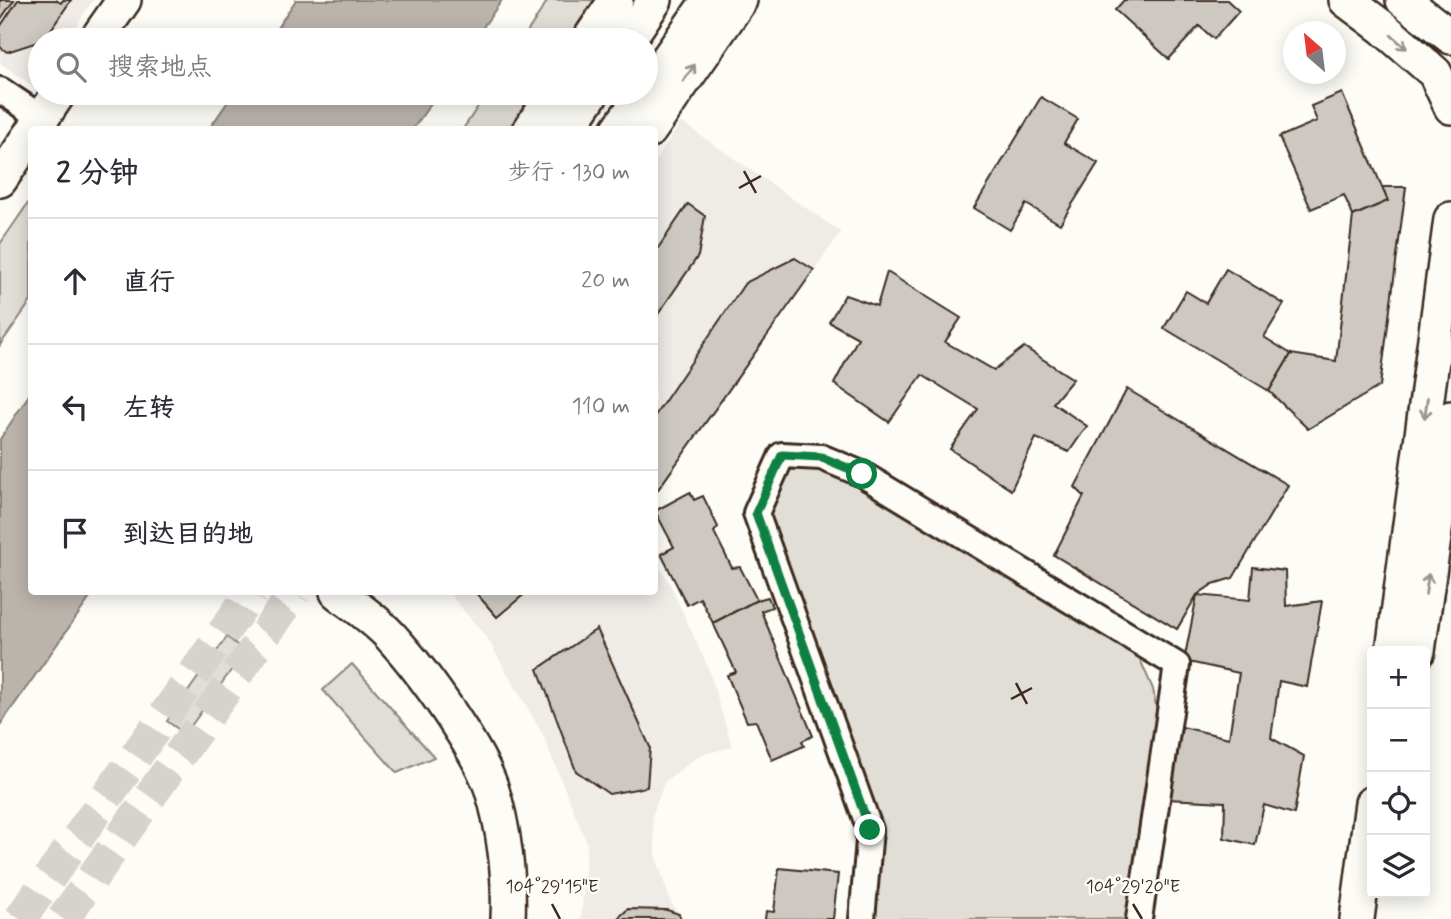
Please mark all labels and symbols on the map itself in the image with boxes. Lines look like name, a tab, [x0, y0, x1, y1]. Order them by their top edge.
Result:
north arrow	[1283, 21, 1346, 84]
one-way arrow	[1390, 34, 1408, 50]
one-way arrow	[682, 64, 696, 83]
one-way arrow	[1419, 396, 1432, 418]
route start	[846, 458, 877, 489]
one-way arrow	[1421, 573, 1434, 596]
route end	[854, 814, 885, 845]
text: 104°29'15"E	[505, 875, 599, 899]
text: 104°29'20"E	[1086, 875, 1180, 899]

